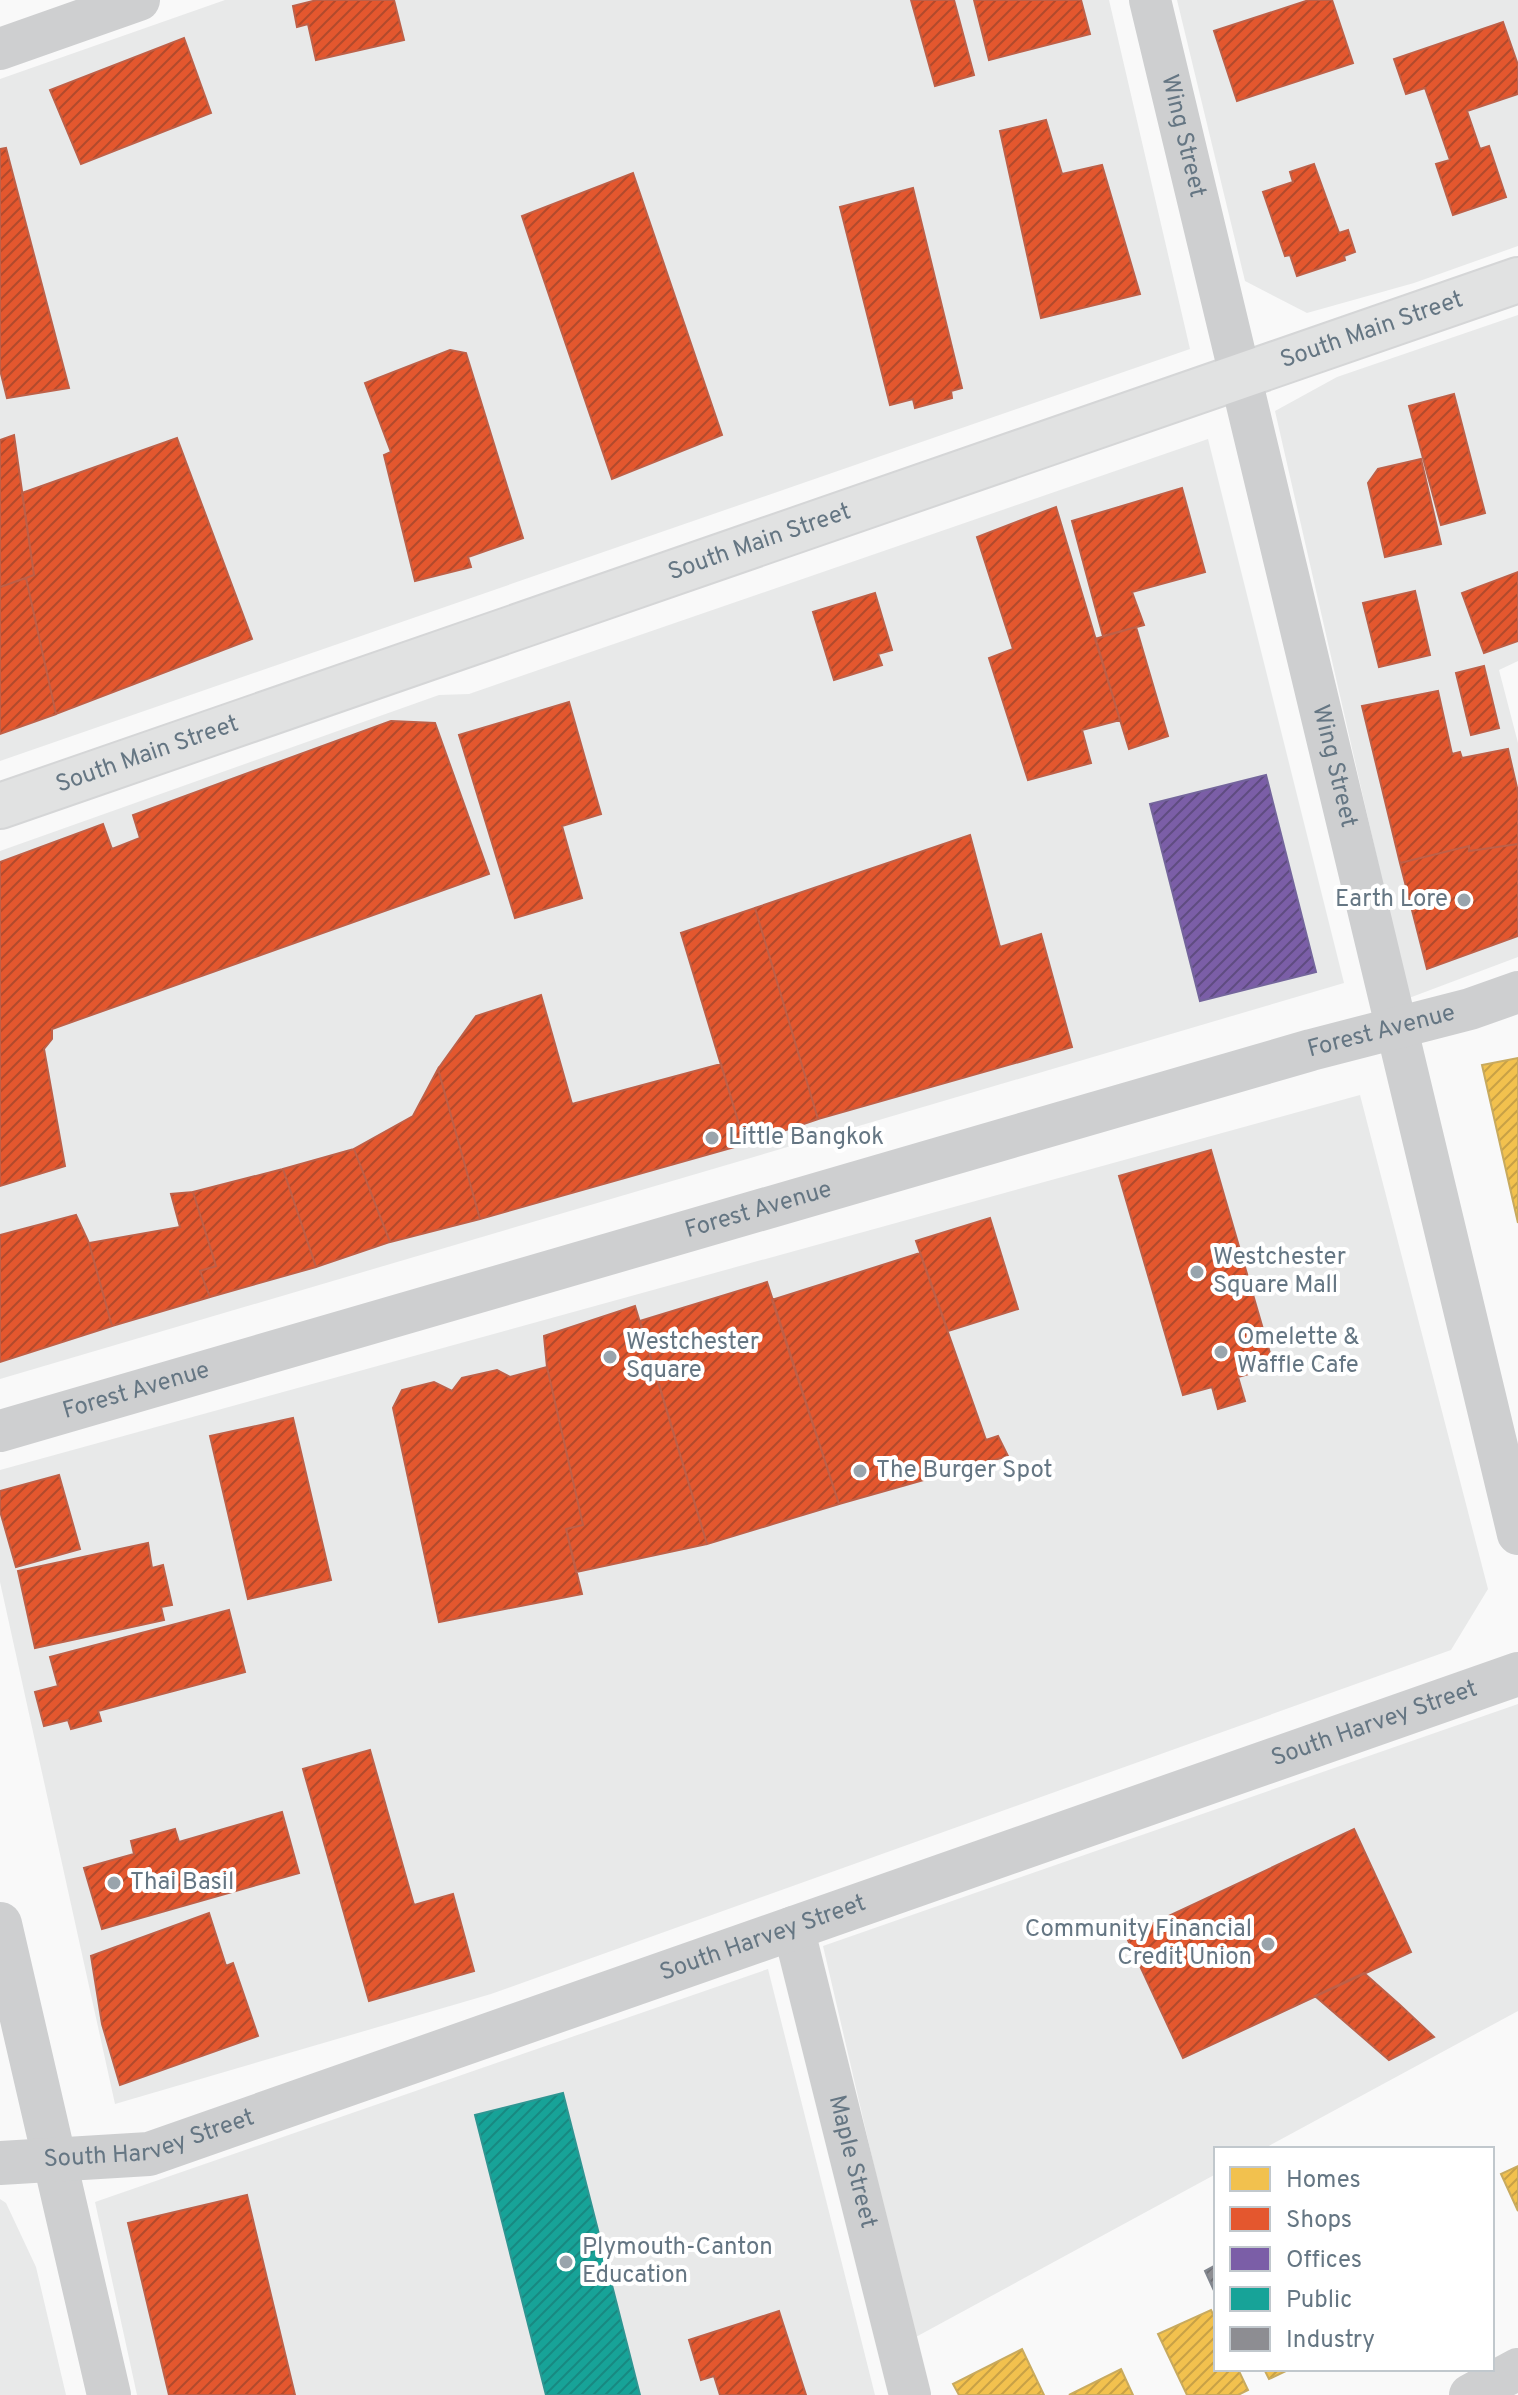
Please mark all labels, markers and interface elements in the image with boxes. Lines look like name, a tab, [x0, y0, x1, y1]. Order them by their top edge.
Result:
street label: Wing Street	[1153, 72, 1212, 201]
street label: South Main Street	[1277, 285, 1467, 376]
street label: South Main Street	[664, 497, 855, 588]
street label: Wing Street	[1305, 702, 1363, 831]
street label: South Main Street	[52, 709, 243, 800]
place label: Earth Lore	[1335, 885, 1448, 915]
marker: Earth Lore	[1455, 891, 1473, 909]
street label: Forest Avenue	[1304, 998, 1458, 1065]
place label: Little Bangkok	[728, 1123, 884, 1153]
marker: Little Bangkok	[703, 1129, 721, 1147]
street label: Forest Avenue	[682, 1175, 835, 1246]
place label: Westchester Square Mall	[1213, 1243, 1346, 1301]
marker: Westchester Square Mall	[1188, 1263, 1206, 1281]
place label: Omelette & Waffle Cafe	[1237, 1323, 1360, 1381]
place label: Westchester Square	[626, 1328, 759, 1386]
marker: Omelette & Waffle Cafe	[1212, 1343, 1230, 1361]
marker: Westchester Square	[601, 1348, 619, 1366]
street label: Forest Avenue	[59, 1356, 213, 1427]
place label: The Burger Spot	[876, 1456, 1053, 1486]
marker: The Burger Spot	[851, 1462, 869, 1480]
street label: South Harvey Street	[1268, 1674, 1482, 1774]
place label: Thai Basil	[130, 1868, 234, 1898]
marker: Thai Basil	[105, 1874, 123, 1892]
street label: South Harvey Street	[656, 1889, 870, 1989]
place label: Community Financial Credit Union	[1025, 1915, 1252, 1973]
marker: Community Financial Credit Union	[1259, 1935, 1277, 1953]
street label: Maple Street	[821, 2092, 883, 2231]
street label: South Harvey Street	[43, 2103, 259, 2175]
legend	[1214, 2147, 1494, 2371]
text: Homes	[1286, 2166, 1361, 2196]
text: Shops	[1286, 2206, 1352, 2236]
place label: Plymouth-Canton Education	[582, 2233, 773, 2291]
text: Offices	[1286, 2246, 1362, 2276]
marker: Plymouth-Canton Education	[557, 2253, 575, 2271]
text: Public	[1286, 2286, 1352, 2316]
text: Industry	[1286, 2326, 1375, 2356]

